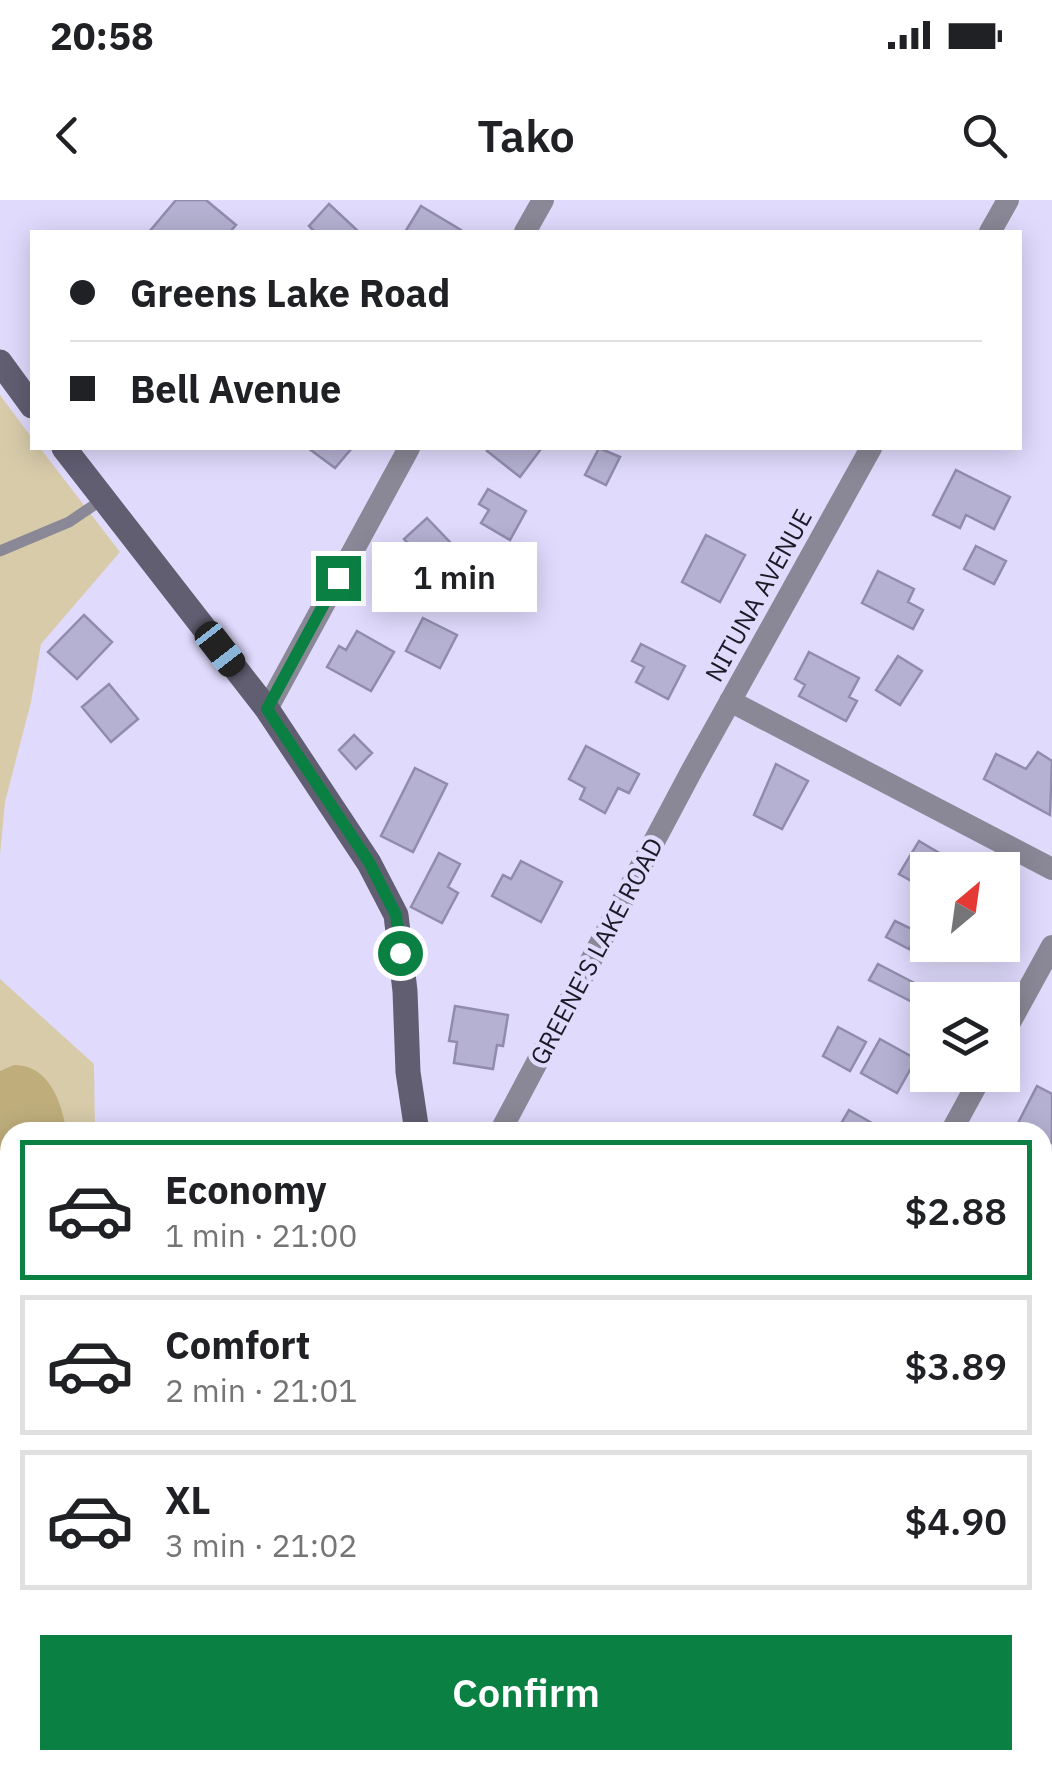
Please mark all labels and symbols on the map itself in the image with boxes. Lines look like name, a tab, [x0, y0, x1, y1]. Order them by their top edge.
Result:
street label: NITUNA AVENUE	[697, 503, 819, 687]
callout: 1 min	[373, 543, 538, 613]
route end	[316, 556, 361, 601]
car	[190, 616, 250, 682]
street label: GREENE'S LAKE ROAD	[522, 832, 670, 1070]
north arrow	[910, 852, 1020, 962]
route start	[378, 931, 423, 976]

